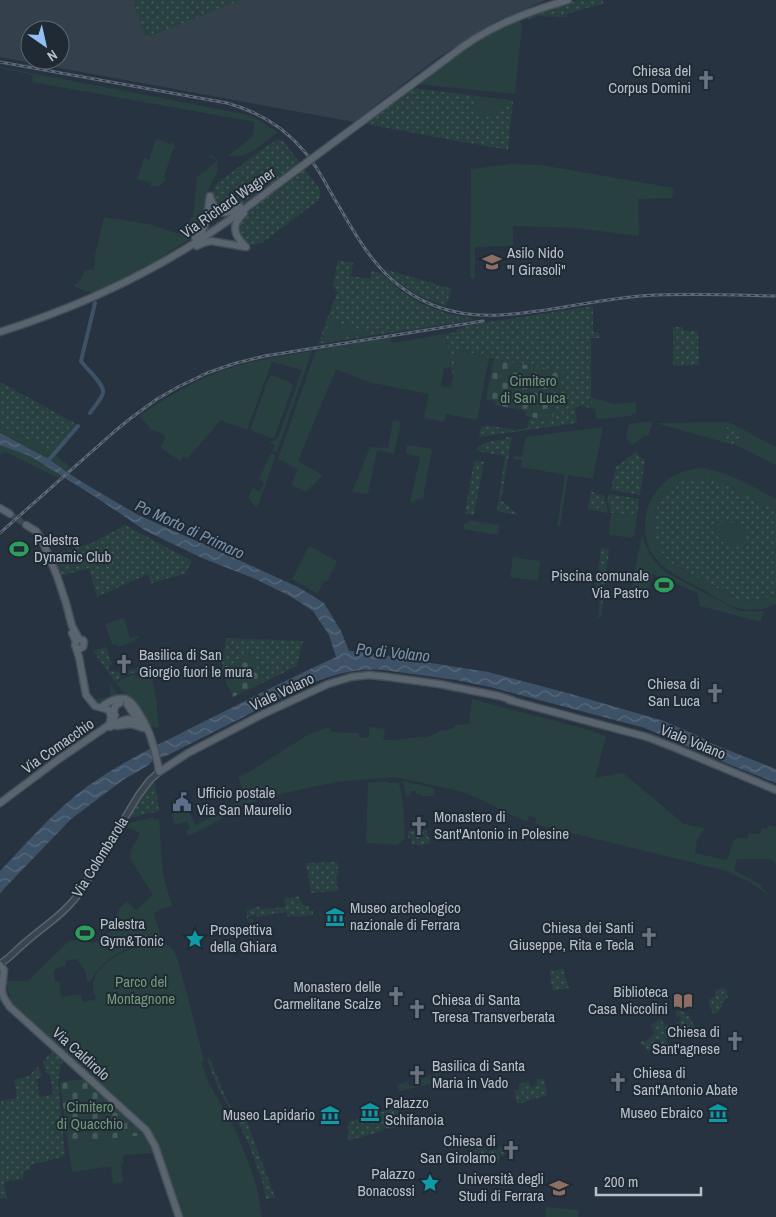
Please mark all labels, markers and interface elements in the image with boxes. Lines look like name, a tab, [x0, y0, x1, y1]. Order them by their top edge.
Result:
north arrow	[20, 20, 70, 70]
text: N	[44, 46, 61, 66]
place label: Chiesa del Corpus Domini	[608, 60, 691, 98]
church icon: Chiesa del Corpus Domini	[695, 69, 717, 91]
street label: Via Richard Wagner	[176, 162, 279, 243]
place label: Asilo Nido "I Girasoli"	[506, 242, 566, 280]
school or university icon: Asilo Nido "I Girasoli"	[481, 251, 503, 273]
park label: Cimitero di San Luca	[500, 370, 566, 408]
water label: Po Morto di Primaro	[132, 494, 248, 564]
place label: Palestra Dynamic Club	[34, 529, 111, 567]
sports icon: Palestra Dynamic Club	[8, 538, 30, 560]
place label: Piscina comunale Via Pastro	[551, 565, 649, 603]
sports icon: Piscina comunale Via Pastro	[653, 574, 675, 596]
water label: Po di Volano	[355, 637, 431, 667]
place label: Basilica di San Giorgio fuori le mura	[139, 644, 253, 682]
church icon: Basilica di San Giorgio fuori le mura	[113, 653, 135, 675]
street label: Viale Volano	[246, 667, 318, 716]
place label: Chiesa di San Luca	[647, 673, 700, 711]
church icon: Chiesa di San Luca	[704, 682, 726, 704]
street label: Via Comacchio	[17, 713, 98, 778]
street label: Viale Volano	[657, 719, 729, 764]
place label: Ufficio postale Via San Maurelio	[197, 782, 292, 820]
public building icon: Ufficio postale Via San Maurelio	[171, 791, 193, 813]
place label: Monastero di Sant'Antonio in Polesine	[434, 806, 569, 844]
street label: Via Colombarola	[66, 812, 133, 901]
church icon: Monastero di Sant'Antonio in Polesine	[408, 815, 430, 837]
place label: Museo archeologico nazionale di Ferrara	[350, 897, 461, 935]
museum icon: Museo archeologico nazionale di Ferrara	[324, 906, 346, 928]
place label: Palestra Gym&Tonic	[100, 913, 164, 951]
place label: Chiesa dei Santi Giuseppe, Rita e Tecla	[509, 917, 634, 955]
place label: Prospettiva della Ghiara	[210, 919, 277, 957]
sports icon: Palestra Gym&Tonic	[74, 922, 96, 944]
church icon: Chiesa dei Santi Giuseppe, Rita e Tecla	[638, 926, 660, 948]
place icon: Prospettiva della Ghiara	[184, 928, 206, 950]
park label: Parco del Montagnone	[107, 971, 175, 1009]
place label: Monastero delle Carmelitane Scalze	[274, 976, 381, 1014]
place label: Biblioteca Casa Niccolini	[588, 981, 668, 1019]
church icon: Monastero delle Carmelitane Scalze	[385, 985, 407, 1007]
place label: Chiesa di Santa Teresa Transverberata	[432, 989, 555, 1027]
library icon: Biblioteca Casa Niccolini	[672, 990, 694, 1012]
church icon: Chiesa di Santa Teresa Transverberata	[406, 998, 428, 1020]
place label: Chiesa di Sant'agnese	[652, 1021, 720, 1059]
street label: Via Caldirolo	[48, 1022, 115, 1085]
church icon: Chiesa di Sant'agnese	[724, 1030, 746, 1052]
place label: Basilica di Santa Maria in Vado	[432, 1055, 525, 1093]
place label: Chiesa di Sant'Antonio Abate	[633, 1062, 738, 1100]
church icon: Basilica di Santa Maria in Vado	[406, 1064, 428, 1086]
church icon: Chiesa di Sant'Antonio Abate	[607, 1071, 629, 1093]
place label: Palazzo Schifanoia	[385, 1092, 444, 1130]
park label: Cimitero di Quacchio	[57, 1096, 123, 1134]
museum icon: Palazzo Schifanoia	[359, 1101, 381, 1123]
place label: Museo Ebraico	[620, 1102, 703, 1123]
museum icon: Museo Ebraico	[707, 1102, 729, 1124]
place label: Museo Lapidario	[223, 1104, 315, 1125]
museum icon: Museo Lapidario	[319, 1104, 341, 1126]
place label: Chiesa di San Girolamo	[420, 1130, 496, 1168]
church icon: Chiesa di San Girolamo	[500, 1139, 522, 1161]
place label: Palazzo Bonacossi	[358, 1163, 415, 1201]
scale bar	[596, 1164, 701, 1196]
place label: Università degli Studi di Ferrara	[458, 1168, 544, 1206]
text: 200 m	[604, 1171, 638, 1192]
place icon: Palazzo Bonacossi	[419, 1172, 441, 1194]
school or university icon: Università degli Studi di Ferrara	[548, 1177, 570, 1199]

